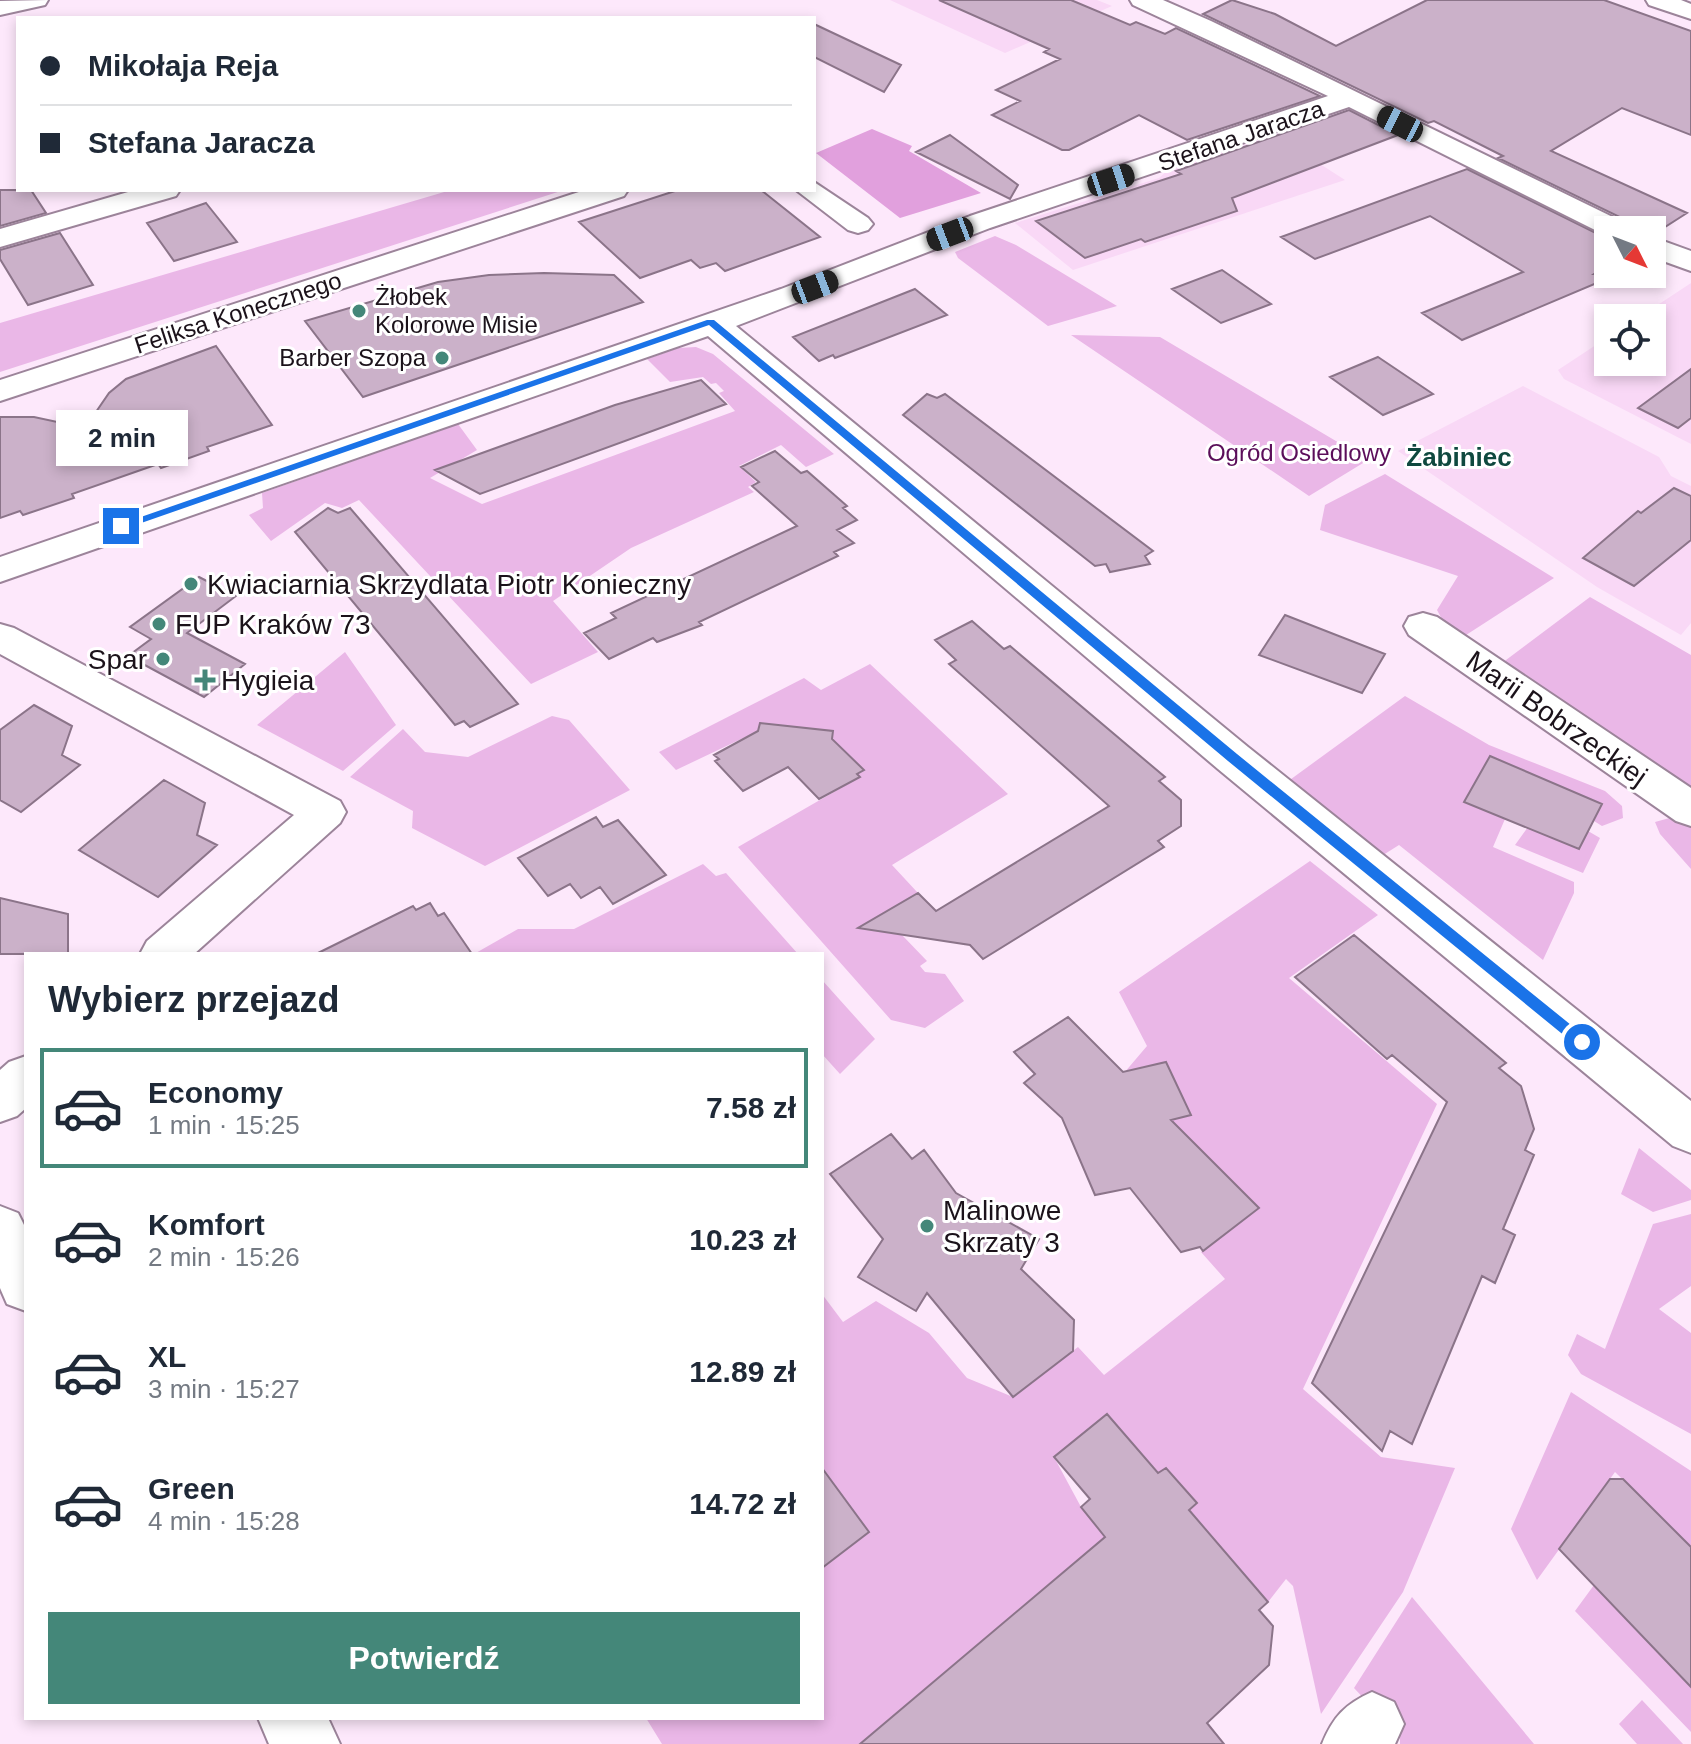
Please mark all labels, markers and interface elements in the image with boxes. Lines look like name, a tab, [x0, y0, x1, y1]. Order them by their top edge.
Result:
text: Mikołaja Reja	[88, 49, 278, 82]
street label: Stefana Jaracza	[1154, 94, 1328, 177]
car	[1373, 102, 1427, 146]
text: Stefana Jaracza	[88, 126, 315, 159]
car	[1084, 161, 1138, 199]
car	[923, 214, 977, 254]
north arrow	[1594, 216, 1666, 288]
map controls	[1594, 216, 1666, 376]
street label: Feliksa Konecznego	[131, 266, 345, 359]
car	[788, 267, 842, 307]
place label: Żłobek Kolorowe Misie	[375, 283, 538, 338]
marker: Żłobek Kolorowe Misie	[350, 302, 368, 320]
button: locate	[1594, 304, 1666, 376]
place label: Barber Szopa	[279, 344, 427, 371]
marker: Barber Szopa	[433, 349, 451, 367]
callout: 2 min	[55, 410, 187, 466]
text: 2 min	[88, 423, 156, 453]
park label: Ogród Osiedlowy	[1207, 439, 1391, 466]
district label: Żabiniec	[1406, 442, 1512, 472]
route end	[103, 508, 139, 544]
place label: Kwiaciarnia Skrzydlata Piotr Konieczny	[207, 569, 691, 600]
marker: Kwiaciarnia Skrzydlata Piotr Konieczny	[182, 575, 200, 593]
place label: FUP Kraków 73	[175, 609, 371, 640]
marker: FUP Kraków 73	[150, 615, 168, 633]
place label: Spar	[88, 644, 147, 675]
street label: Marii Bobrzeckiej	[1461, 645, 1653, 792]
marker: Spar	[154, 650, 172, 668]
place label: Hygieia	[221, 665, 315, 696]
marker: Hygieia	[196, 671, 214, 689]
text: Wybierz przejazd	[48, 979, 339, 1020]
route start	[1564, 1024, 1600, 1060]
icon: car	[52, 1072, 124, 1144]
text: Economy	[148, 1076, 283, 1109]
text: 7.58 zł	[706, 1091, 796, 1124]
text: 1 min · 15:25	[148, 1110, 300, 1140]
place label: Malinowe Skrzaty 3	[943, 1195, 1061, 1258]
icon: car	[52, 1204, 124, 1276]
text: Komfort	[148, 1208, 265, 1241]
marker: Malinowe Skrzaty 3	[918, 1217, 936, 1235]
text: 10.23 zł	[689, 1223, 796, 1256]
text: 2 min · 15:26	[148, 1242, 300, 1272]
icon: car	[52, 1336, 124, 1408]
text: XL	[148, 1340, 186, 1373]
text: 12.89 zł	[689, 1355, 796, 1388]
text: 3 min · 15:27	[148, 1374, 300, 1404]
icon: car	[52, 1468, 124, 1540]
text: Green	[148, 1472, 235, 1505]
text: 14.72 zł	[689, 1487, 796, 1520]
text: 4 min · 15:28	[148, 1506, 300, 1536]
button: Potwierdź	[48, 1612, 800, 1704]

